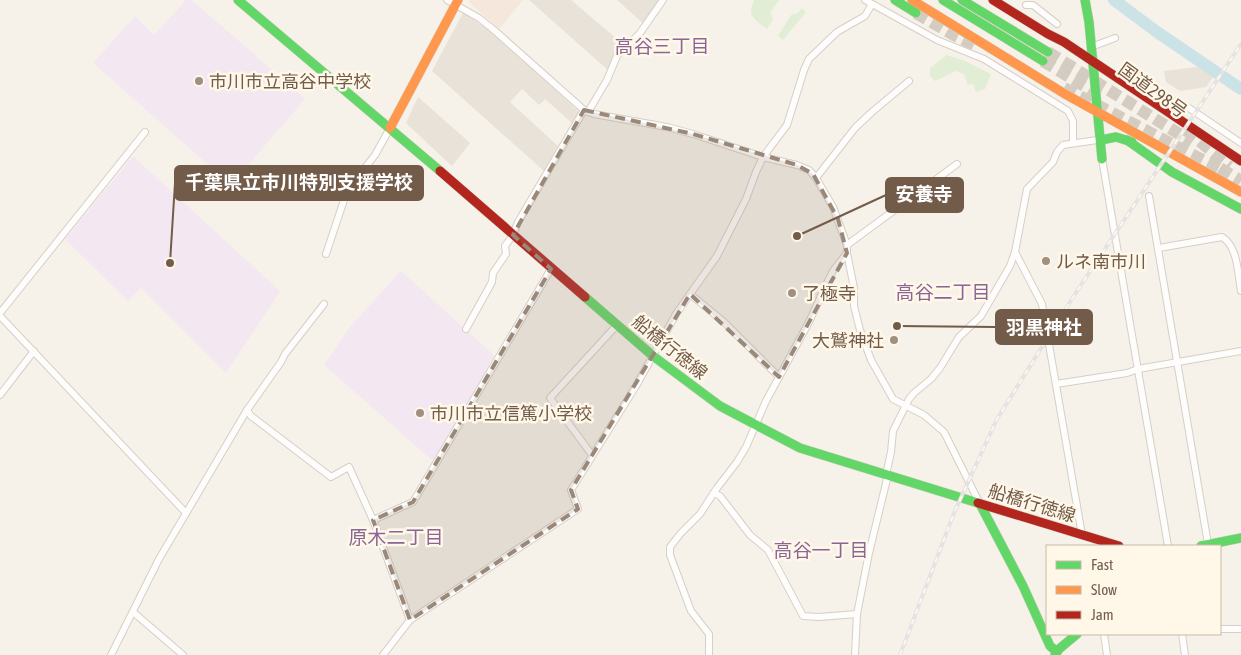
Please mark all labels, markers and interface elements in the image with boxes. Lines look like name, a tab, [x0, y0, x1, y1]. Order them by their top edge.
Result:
district label: 高谷三丁目	[614, 35, 710, 57]
street label: 国道298号	[1115, 58, 1191, 122]
place label: 市川市立高谷中学校	[209, 71, 371, 92]
marker: 市川市立高谷中学校	[193, 75, 205, 87]
callout: 千葉県立市川特別支援学校	[175, 166, 423, 200]
text: 千葉県立市川特別支援学校	[185, 171, 413, 193]
callout: 安養寺	[886, 178, 963, 212]
text: 安養寺	[895, 183, 953, 205]
place label: ルネ南市川	[1056, 251, 1146, 272]
marker: ルネ南市川	[1040, 255, 1052, 267]
district label: 高谷二丁目	[895, 281, 991, 303]
place label: 了極寺	[802, 283, 856, 304]
marker: 了極寺	[786, 287, 798, 299]
callout: 羽黒神社	[996, 310, 1092, 344]
street label: 船橋行徳線	[628, 311, 712, 383]
text: 羽黒神社	[1006, 316, 1082, 338]
place label: 大鷲神社	[812, 330, 884, 351]
marker: 大鷲神社	[888, 334, 900, 346]
place label: 市川市立信篤小学校	[430, 403, 592, 424]
marker: 市川市立信篤小学校	[414, 407, 426, 419]
street label: 船橋行徳線	[986, 480, 1078, 526]
district label: 原木二丁目	[348, 526, 444, 548]
district label: 高谷一丁目	[773, 539, 869, 561]
legend	[1046, 545, 1221, 635]
text: Fast	[1091, 556, 1113, 573]
text: Slow	[1091, 581, 1117, 598]
text: Jam	[1091, 606, 1114, 623]

